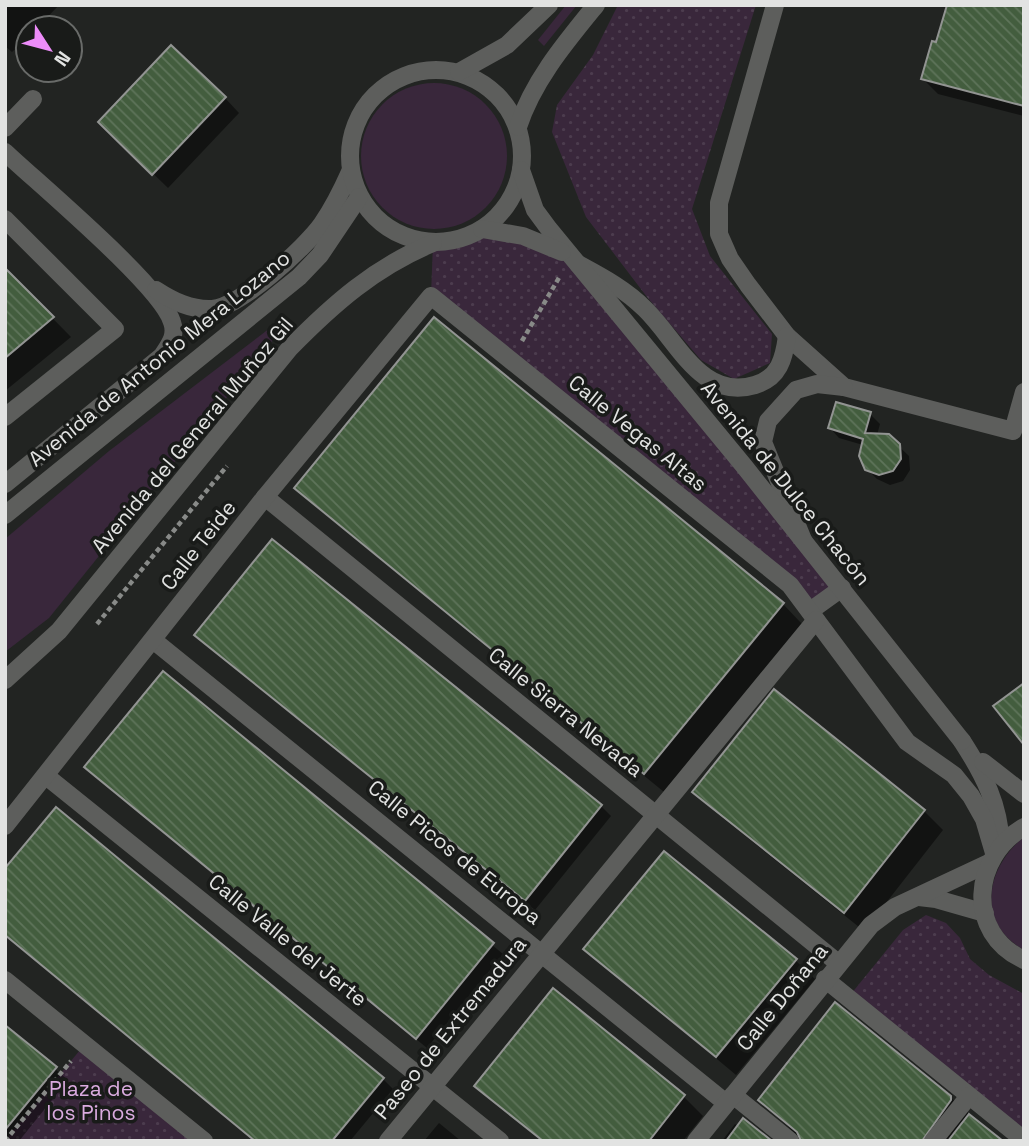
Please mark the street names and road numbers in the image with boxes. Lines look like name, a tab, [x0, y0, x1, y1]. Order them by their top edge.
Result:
street label: Avenida de Antonio Mera Lozano	[23, 244, 295, 472]
street label: Avenida del General Muñoz Gil	[85, 311, 299, 559]
street label: Calle Vegas Altas	[563, 369, 713, 497]
street label: Avenida de Dulce Chacón	[695, 375, 877, 591]
street label: Calle Teide	[154, 495, 242, 595]
street label: Calle Sierra Nevada	[483, 641, 649, 783]
street label: Calle Picos de Europa	[363, 774, 547, 930]
street label: Calle Valle del Jerte	[203, 868, 373, 1012]
street label: Paseo de Extremadura	[368, 931, 532, 1125]
street label: Calle Doñana	[730, 938, 834, 1056]

